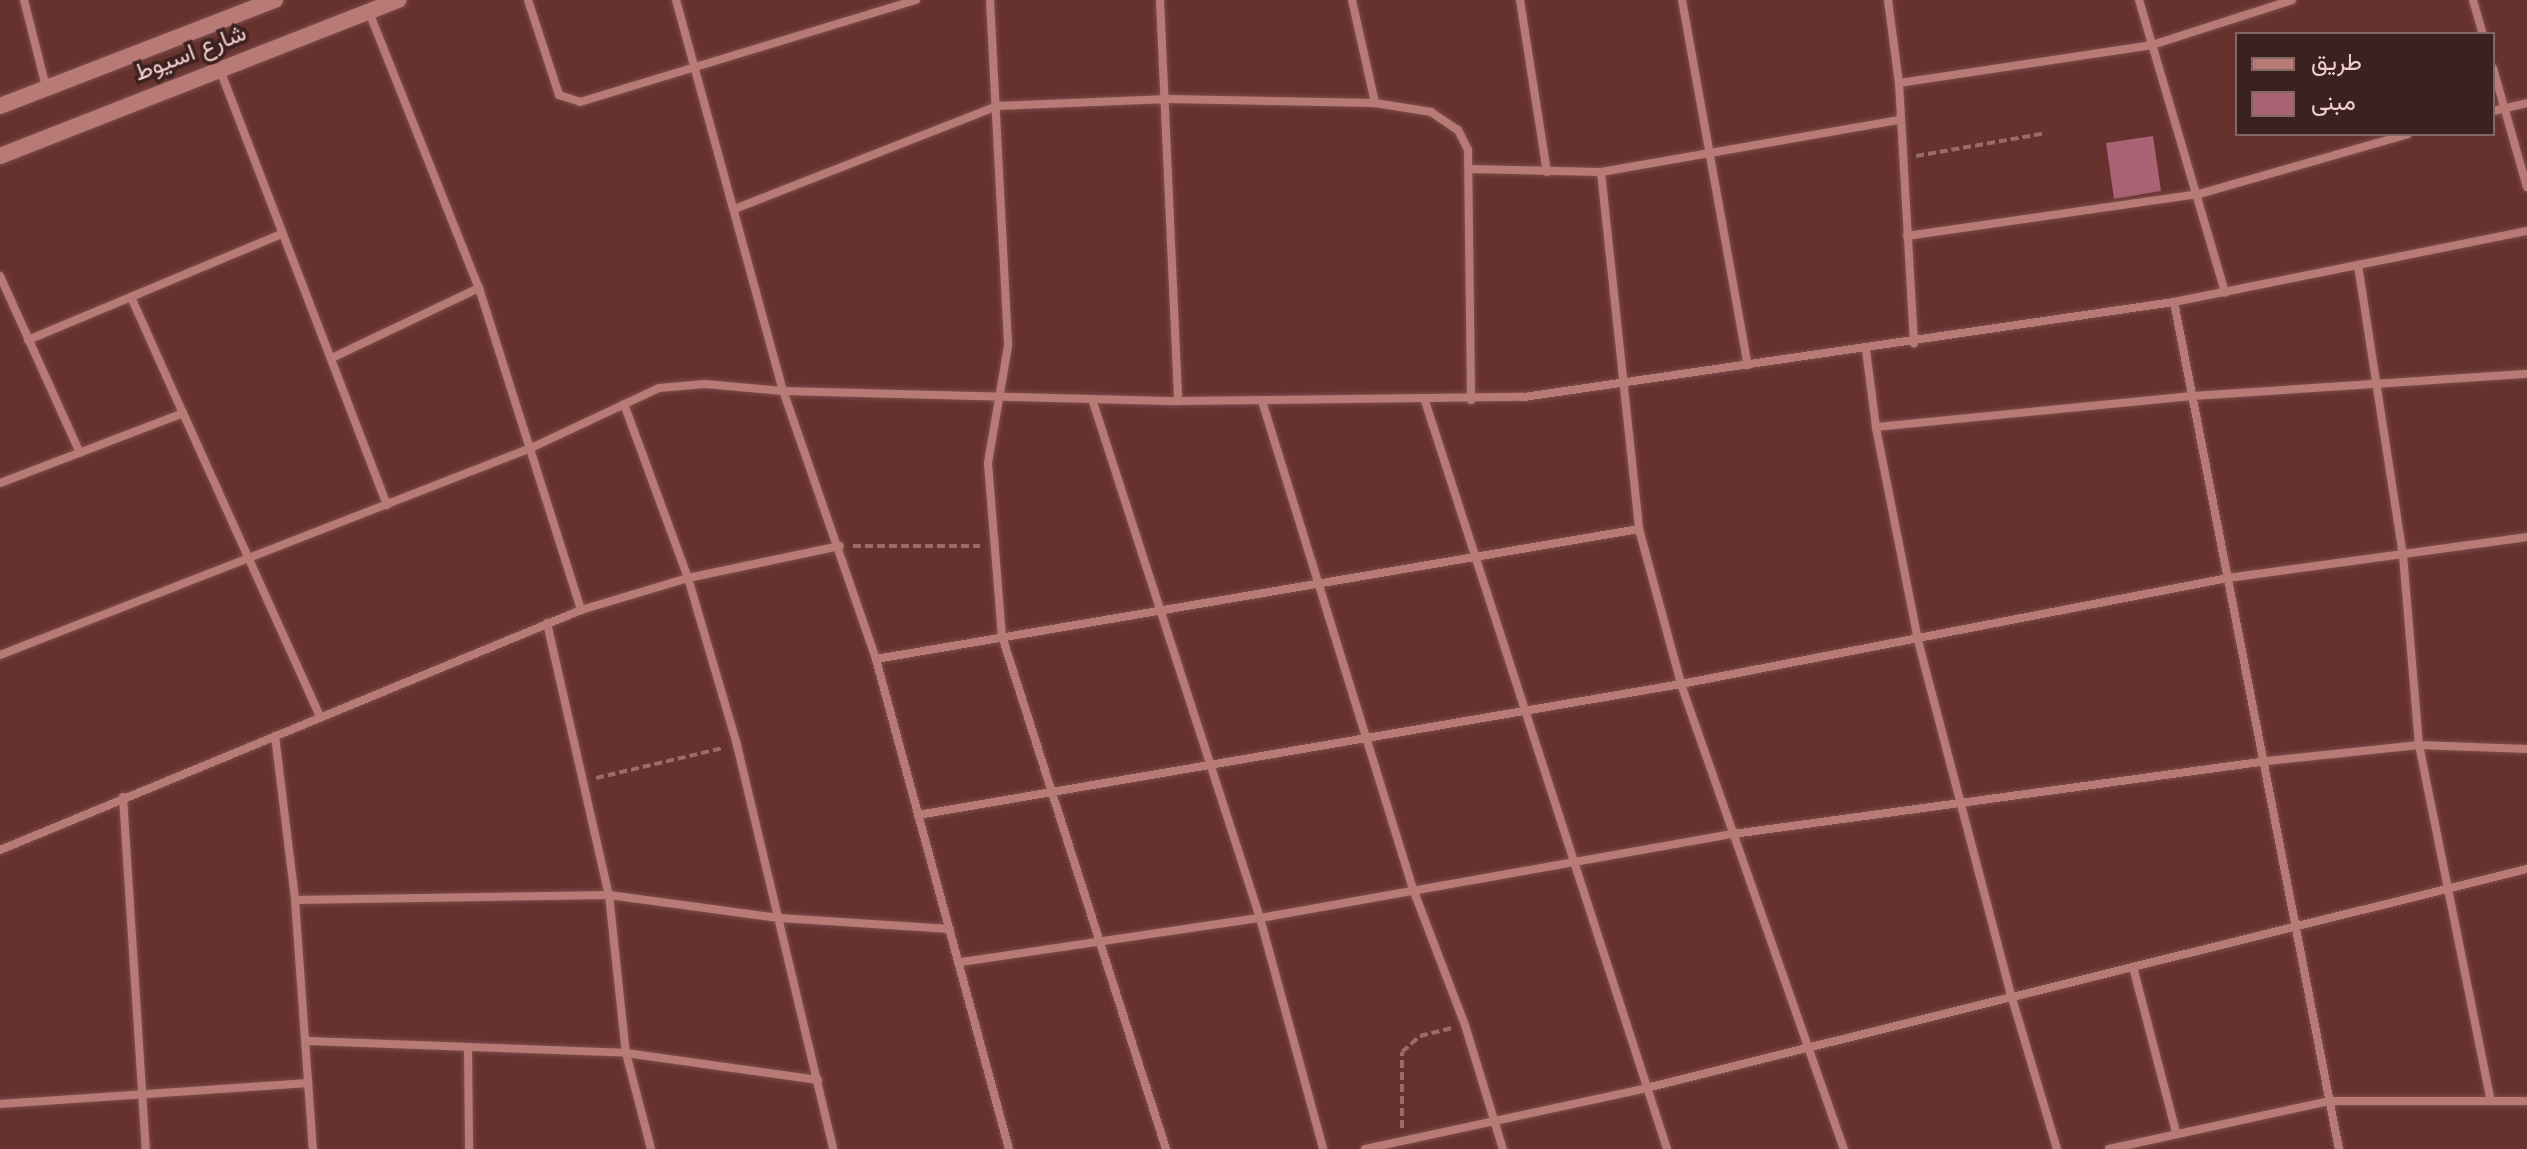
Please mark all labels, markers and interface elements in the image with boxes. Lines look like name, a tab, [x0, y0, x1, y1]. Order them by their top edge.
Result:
street label: شارع اسيوط	[131, 20, 251, 90]
legend	[2235, 32, 2495, 136]
text: طريق	[2311, 45, 2362, 83]
text: مبنى	[2311, 85, 2356, 123]

